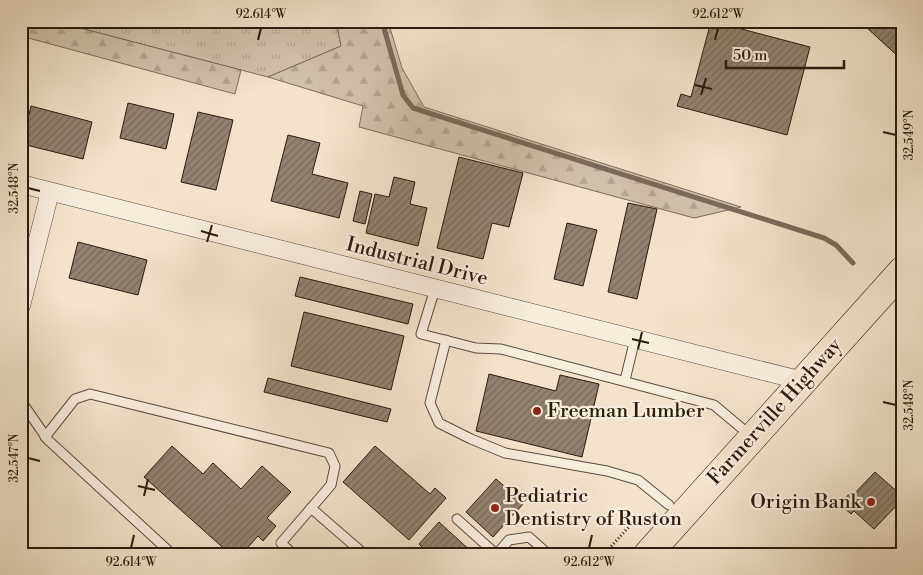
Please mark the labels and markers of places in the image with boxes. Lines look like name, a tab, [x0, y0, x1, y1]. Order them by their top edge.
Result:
place label: Freeman Lumber	[547, 399, 705, 424]
marker: Freeman Lumber	[531, 405, 543, 417]
place label: Pediatric Dentistry of Ruston	[505, 484, 682, 532]
place label: Origin Bank	[750, 490, 863, 515]
marker: Origin Bank	[865, 496, 877, 508]
marker: Pediatric Dentistry of Ruston	[489, 502, 501, 514]

